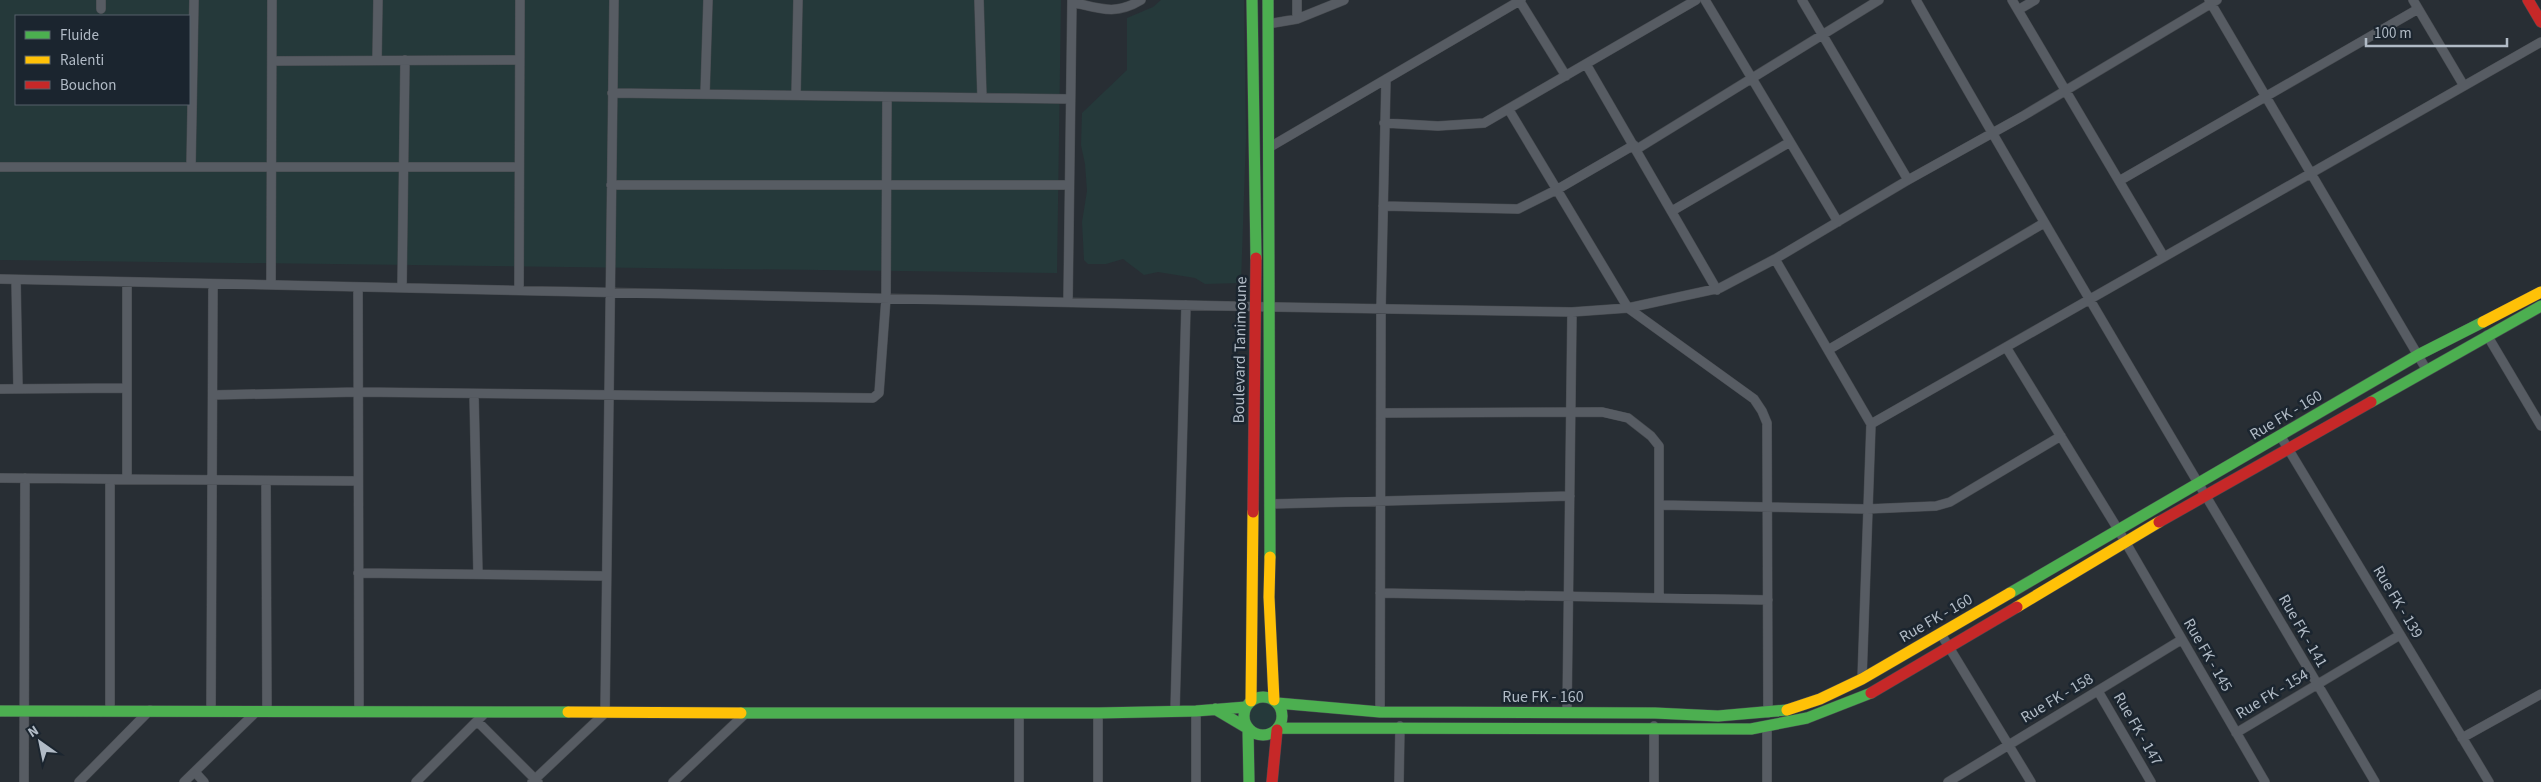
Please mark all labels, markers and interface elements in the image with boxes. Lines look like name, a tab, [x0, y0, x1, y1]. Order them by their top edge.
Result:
legend	[15, 15, 190, 105]
scale bar	[2366, 15, 2507, 47]
text: 100 m	[2374, 23, 2412, 44]
text: Fluide	[60, 25, 99, 46]
text: Ralenti	[60, 50, 104, 71]
text: Bouchon	[60, 75, 116, 96]
street label: Boulevard Tanimoune	[1228, 276, 1252, 424]
street label: Rue FK - 160	[2245, 385, 2327, 445]
street label: Rue FK - 139	[2368, 561, 2428, 643]
street label: Rue FK - 160	[1895, 588, 1977, 648]
street label: Rue FK - 141	[2273, 590, 2333, 672]
street label: Rue FK - 145	[2178, 614, 2238, 696]
street label: Rue FK - 154	[2231, 664, 2313, 724]
street label: Rue FK - 158	[2016, 668, 2098, 728]
street label: Rue FK - 160	[1502, 686, 1584, 708]
street label: Rue FK - 147	[2108, 688, 2168, 770]
north arrow	[15, 717, 65, 767]
text: N	[24, 721, 43, 743]

